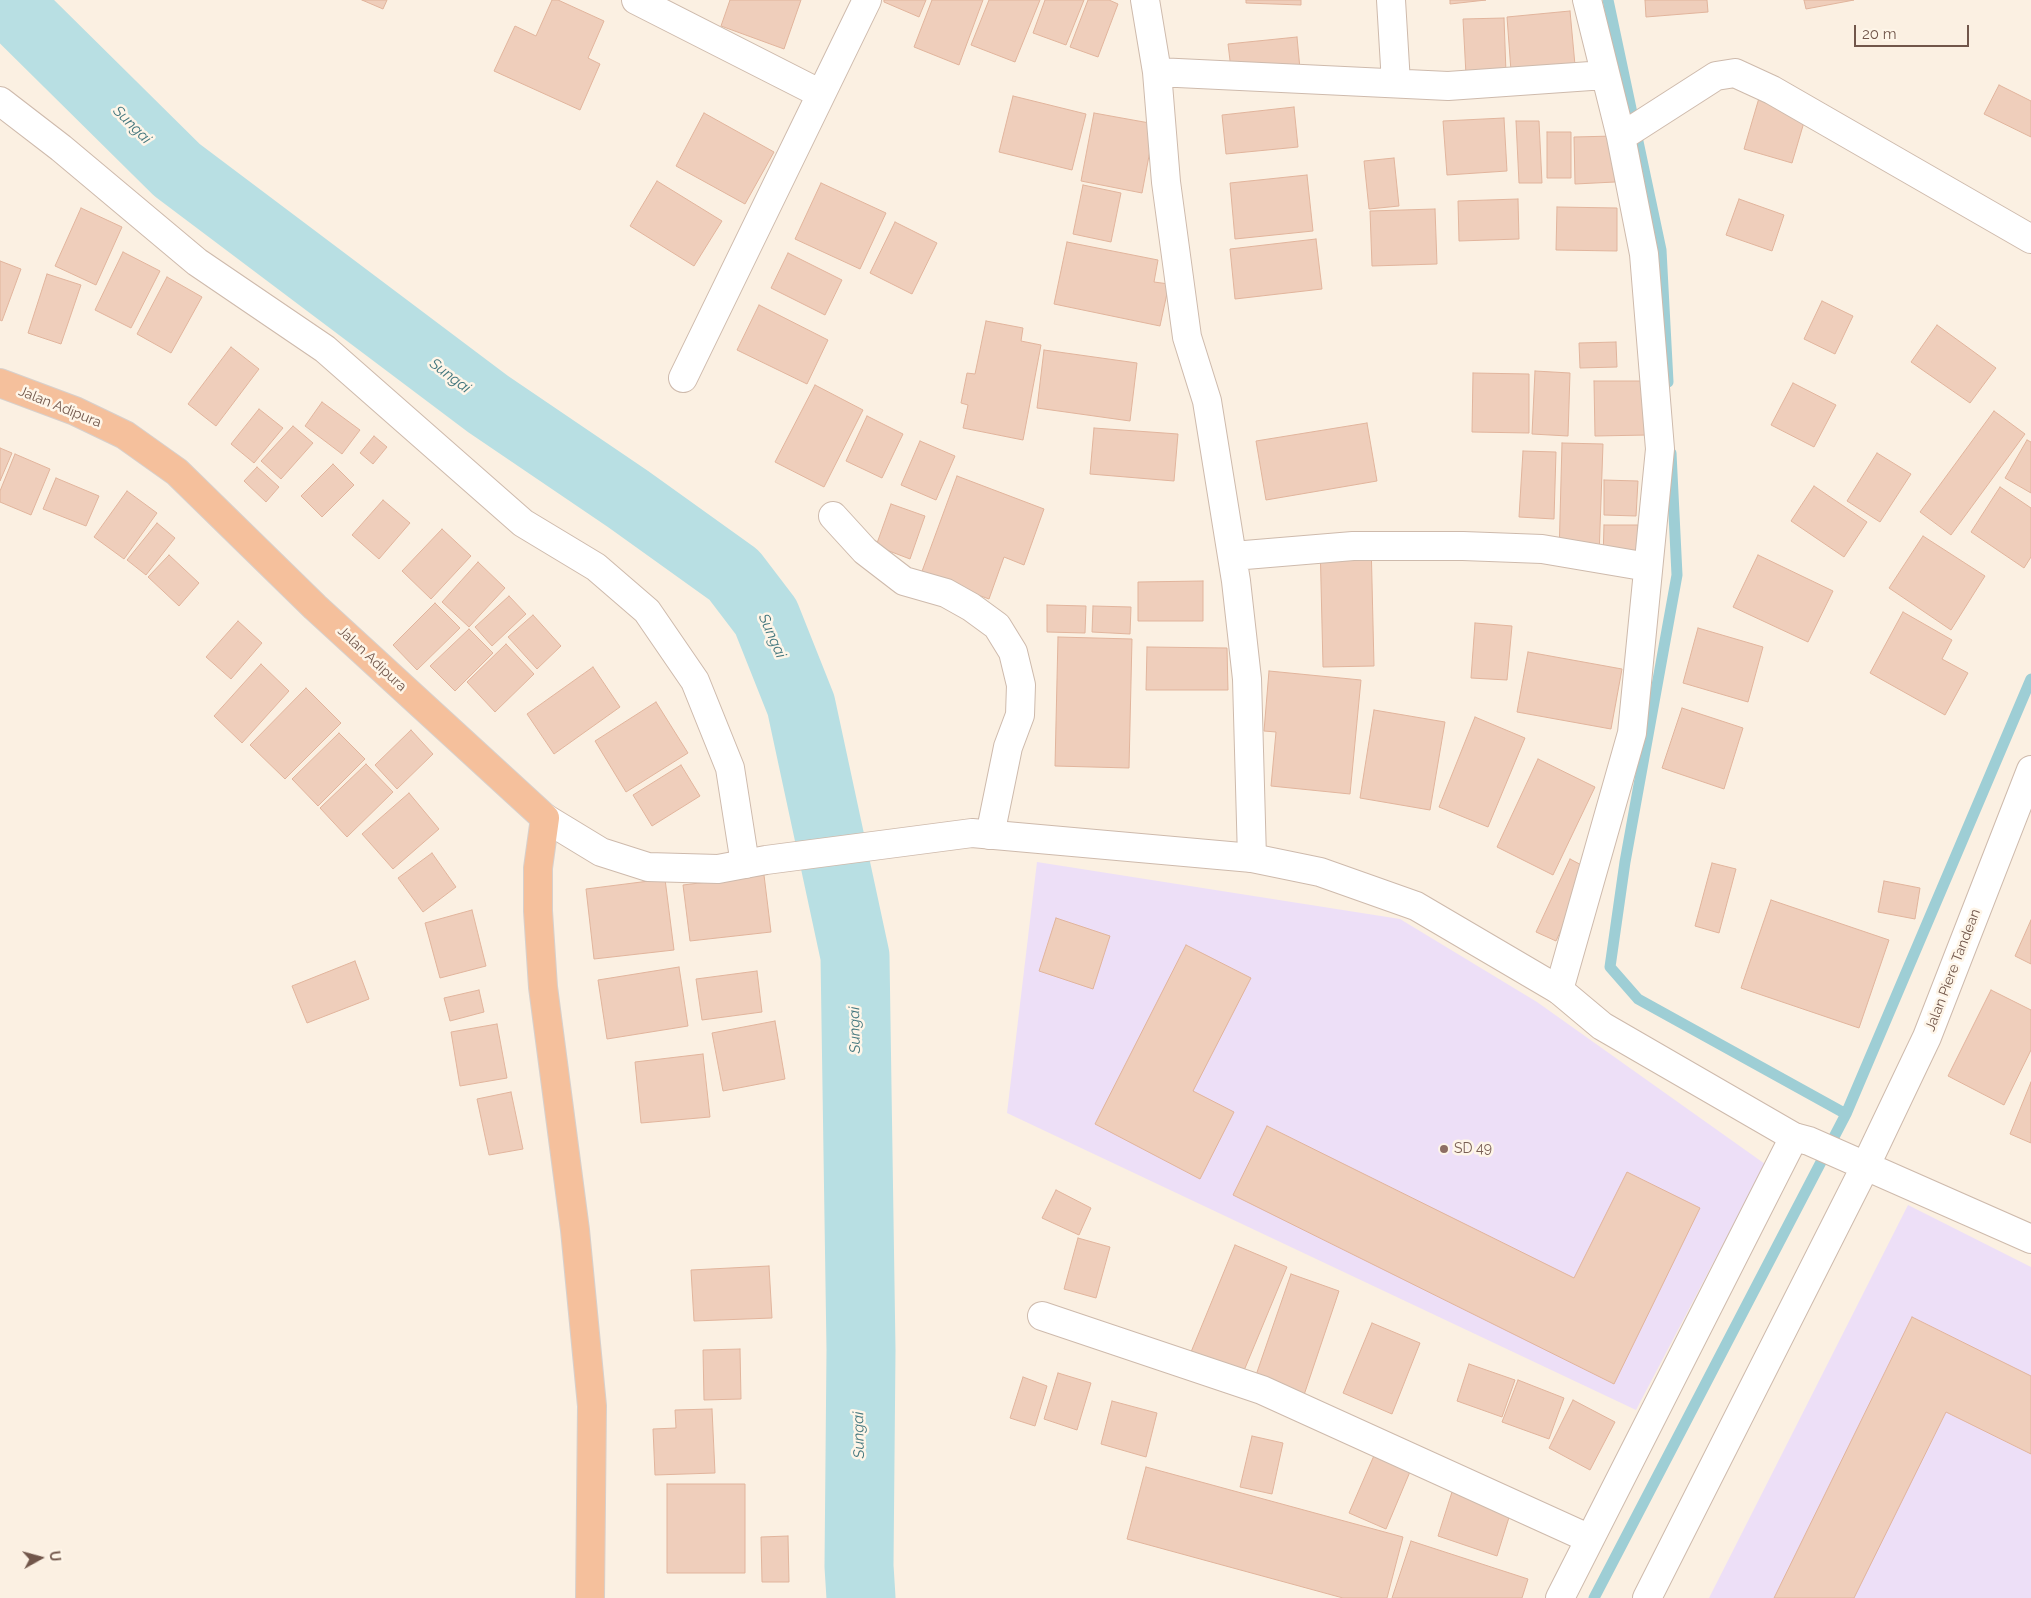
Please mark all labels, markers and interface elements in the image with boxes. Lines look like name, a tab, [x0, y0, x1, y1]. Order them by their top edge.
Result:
scale bar	[1856, 15, 1971, 47]
text: 20 m	[1862, 25, 1897, 43]
water label: Sungai	[109, 102, 155, 148]
water label: Sungai	[426, 355, 474, 397]
street label: Jalan Adipura	[16, 383, 104, 431]
water label: Sungai	[754, 611, 790, 661]
street label: Jalan Adipura	[334, 623, 410, 695]
street label: Jalan Piere Tandean	[1922, 907, 1984, 1033]
water label: Sungai	[846, 1007, 864, 1053]
place label: SD 49	[1454, 1141, 1492, 1157]
marker: SD 49	[1438, 1143, 1450, 1155]
water label: Sungai	[850, 1412, 868, 1458]
north arrow	[15, 1533, 65, 1583]
text: U	[46, 1550, 63, 1562]

